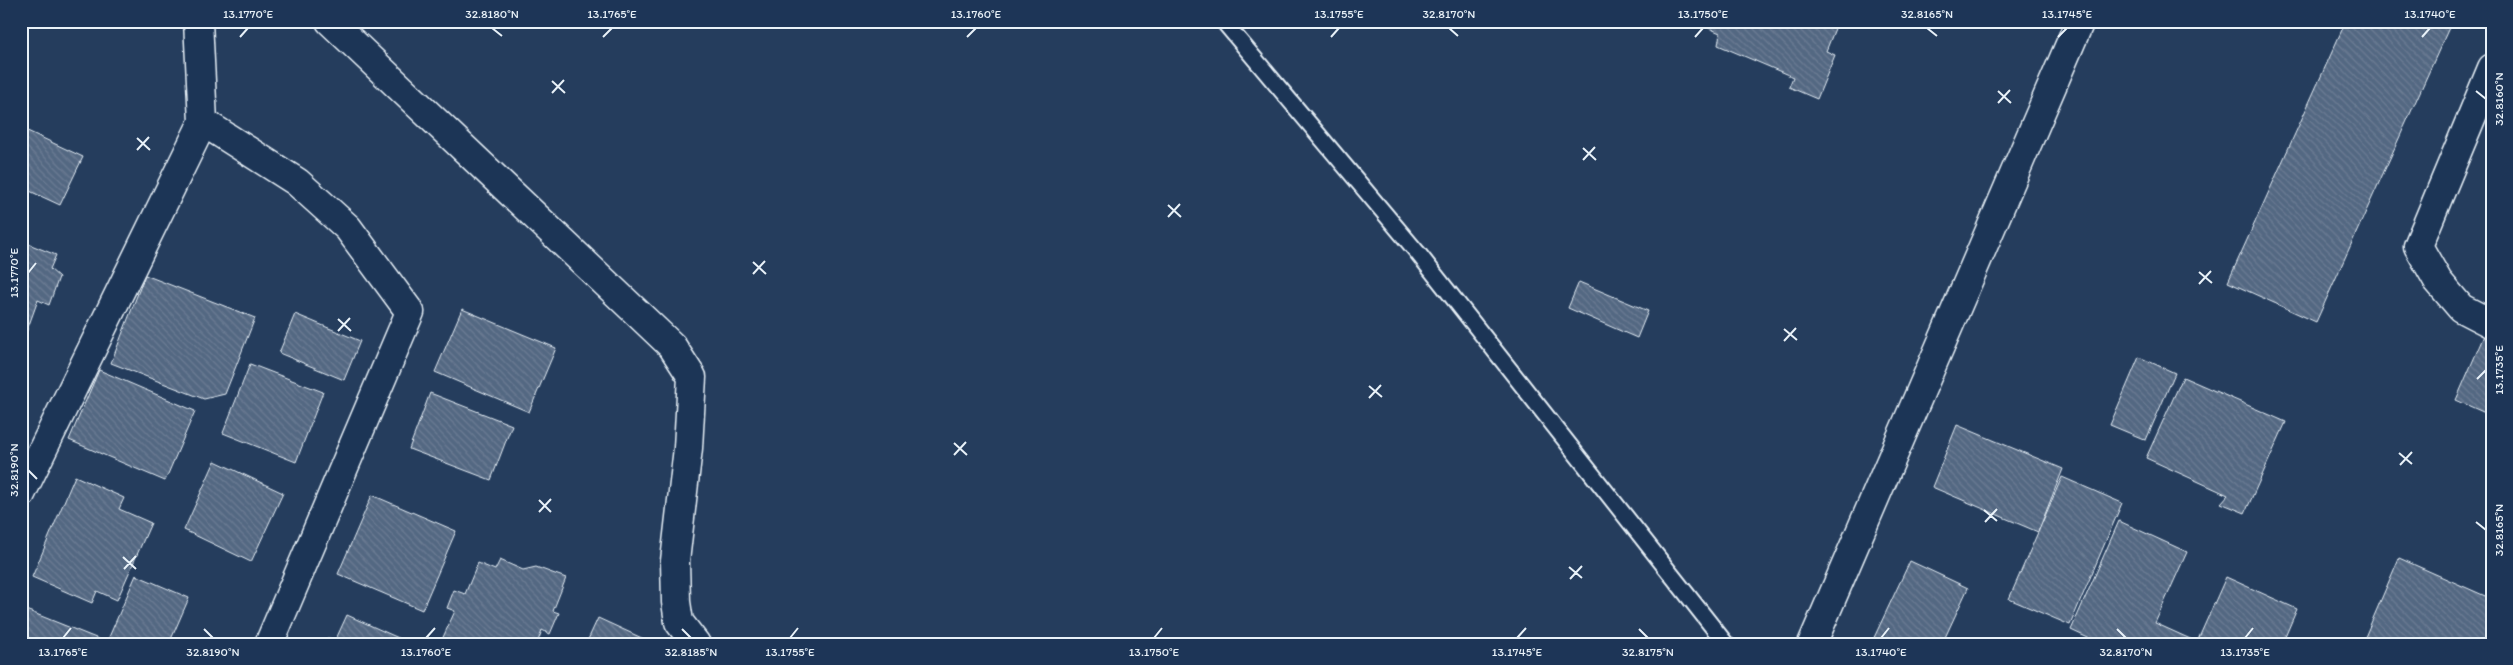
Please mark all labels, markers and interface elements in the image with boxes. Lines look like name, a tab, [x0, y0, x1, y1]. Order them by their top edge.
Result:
text: 13.1770°E	[223, 7, 273, 21]
text: 32.8180°N	[465, 7, 519, 21]
text: 13.1765°E	[587, 7, 637, 21]
text: 13.1760°E	[951, 7, 1002, 21]
text: 13.1755°E	[1314, 7, 1364, 21]
text: 32.8170°N	[1423, 7, 1475, 21]
text: 13.1750°E	[1678, 7, 1729, 21]
text: 32.8165°N	[1901, 7, 1953, 21]
text: 13.1745°E	[2042, 7, 2092, 21]
text: 13.1740°E	[2404, 7, 2456, 21]
text: 32.8160°N	[2492, 72, 2506, 126]
text: 13.1770°E	[7, 248, 21, 298]
text: 13.1735°E	[2492, 345, 2506, 395]
text: 32.8190°N	[7, 443, 21, 497]
text: 32.8165°N	[2492, 504, 2506, 556]
text: 13.1765°E	[38, 645, 88, 659]
text: 32.8190°N	[186, 645, 240, 659]
text: 13.1760°E	[401, 645, 452, 659]
text: 32.8185°N	[665, 645, 717, 659]
text: 13.1755°E	[765, 645, 815, 659]
text: 13.1750°E	[1129, 645, 1180, 659]
text: 13.1745°E	[1492, 645, 1542, 659]
text: 32.8175°N	[1622, 645, 1674, 659]
text: 13.1740°E	[1855, 645, 1907, 659]
text: 32.8170°N	[2100, 645, 2152, 659]
text: 13.1735°E	[2220, 645, 2270, 659]

